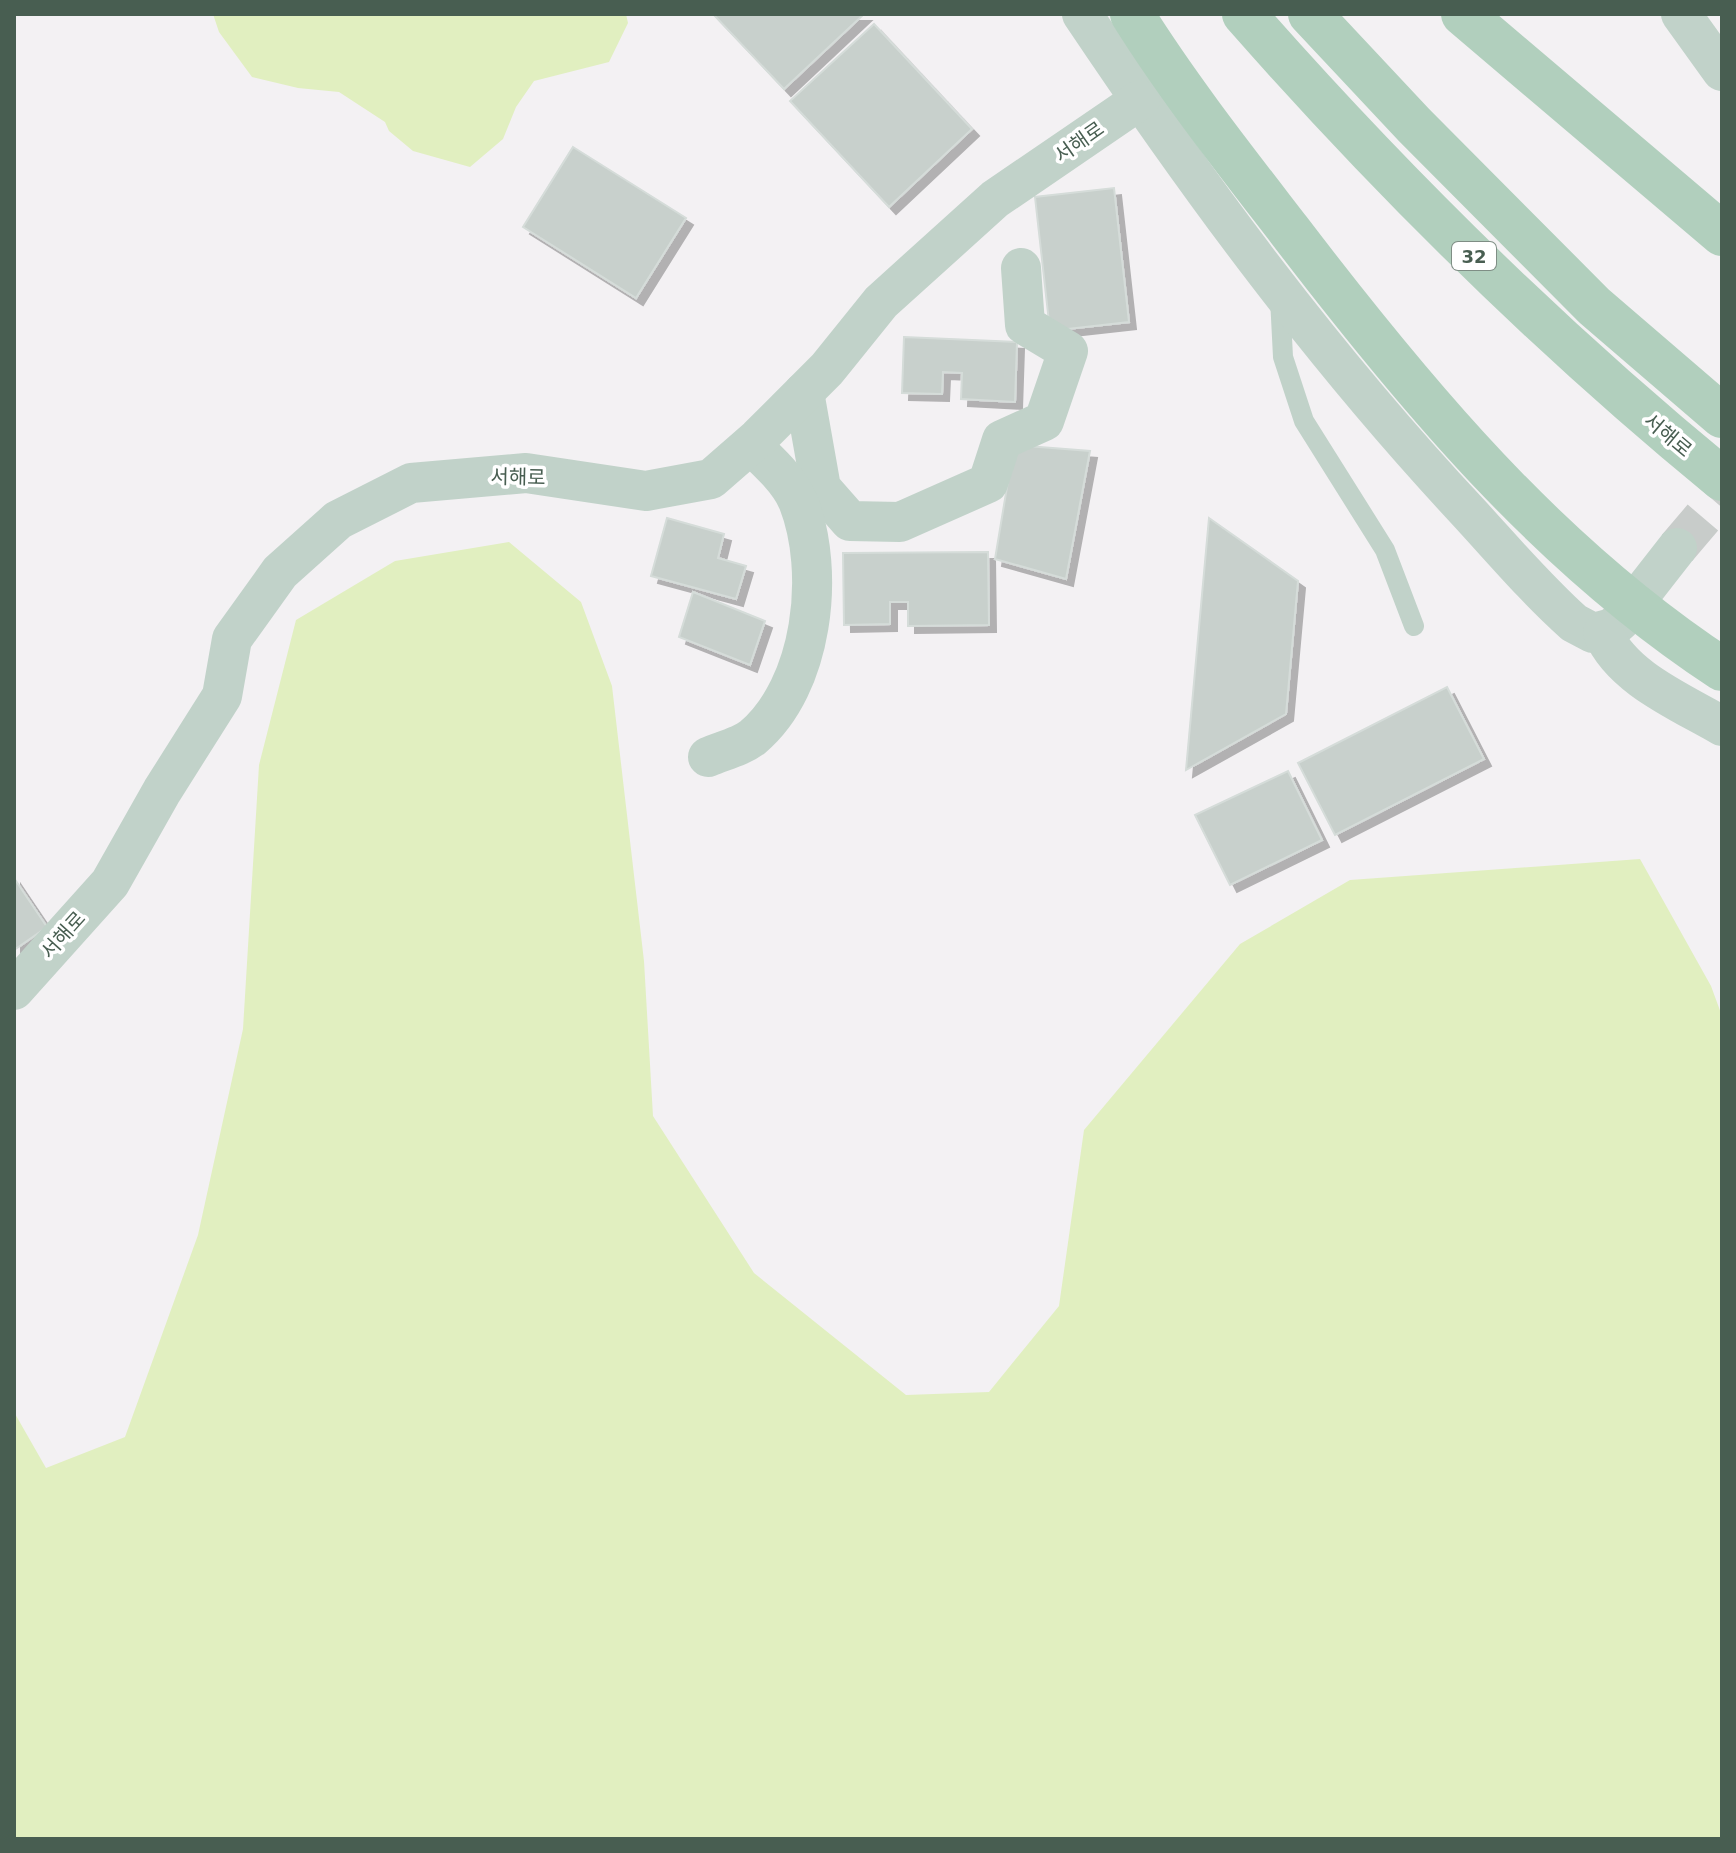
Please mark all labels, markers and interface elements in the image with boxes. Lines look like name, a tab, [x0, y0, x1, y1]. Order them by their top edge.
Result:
street label: 서해로	[1050, 116, 1108, 168]
road number: 32	[1452, 242, 1496, 270]
street label: 서해로	[1639, 408, 1697, 462]
street label: 서해로	[490, 465, 546, 489]
street label: 서해로	[36, 906, 90, 964]

